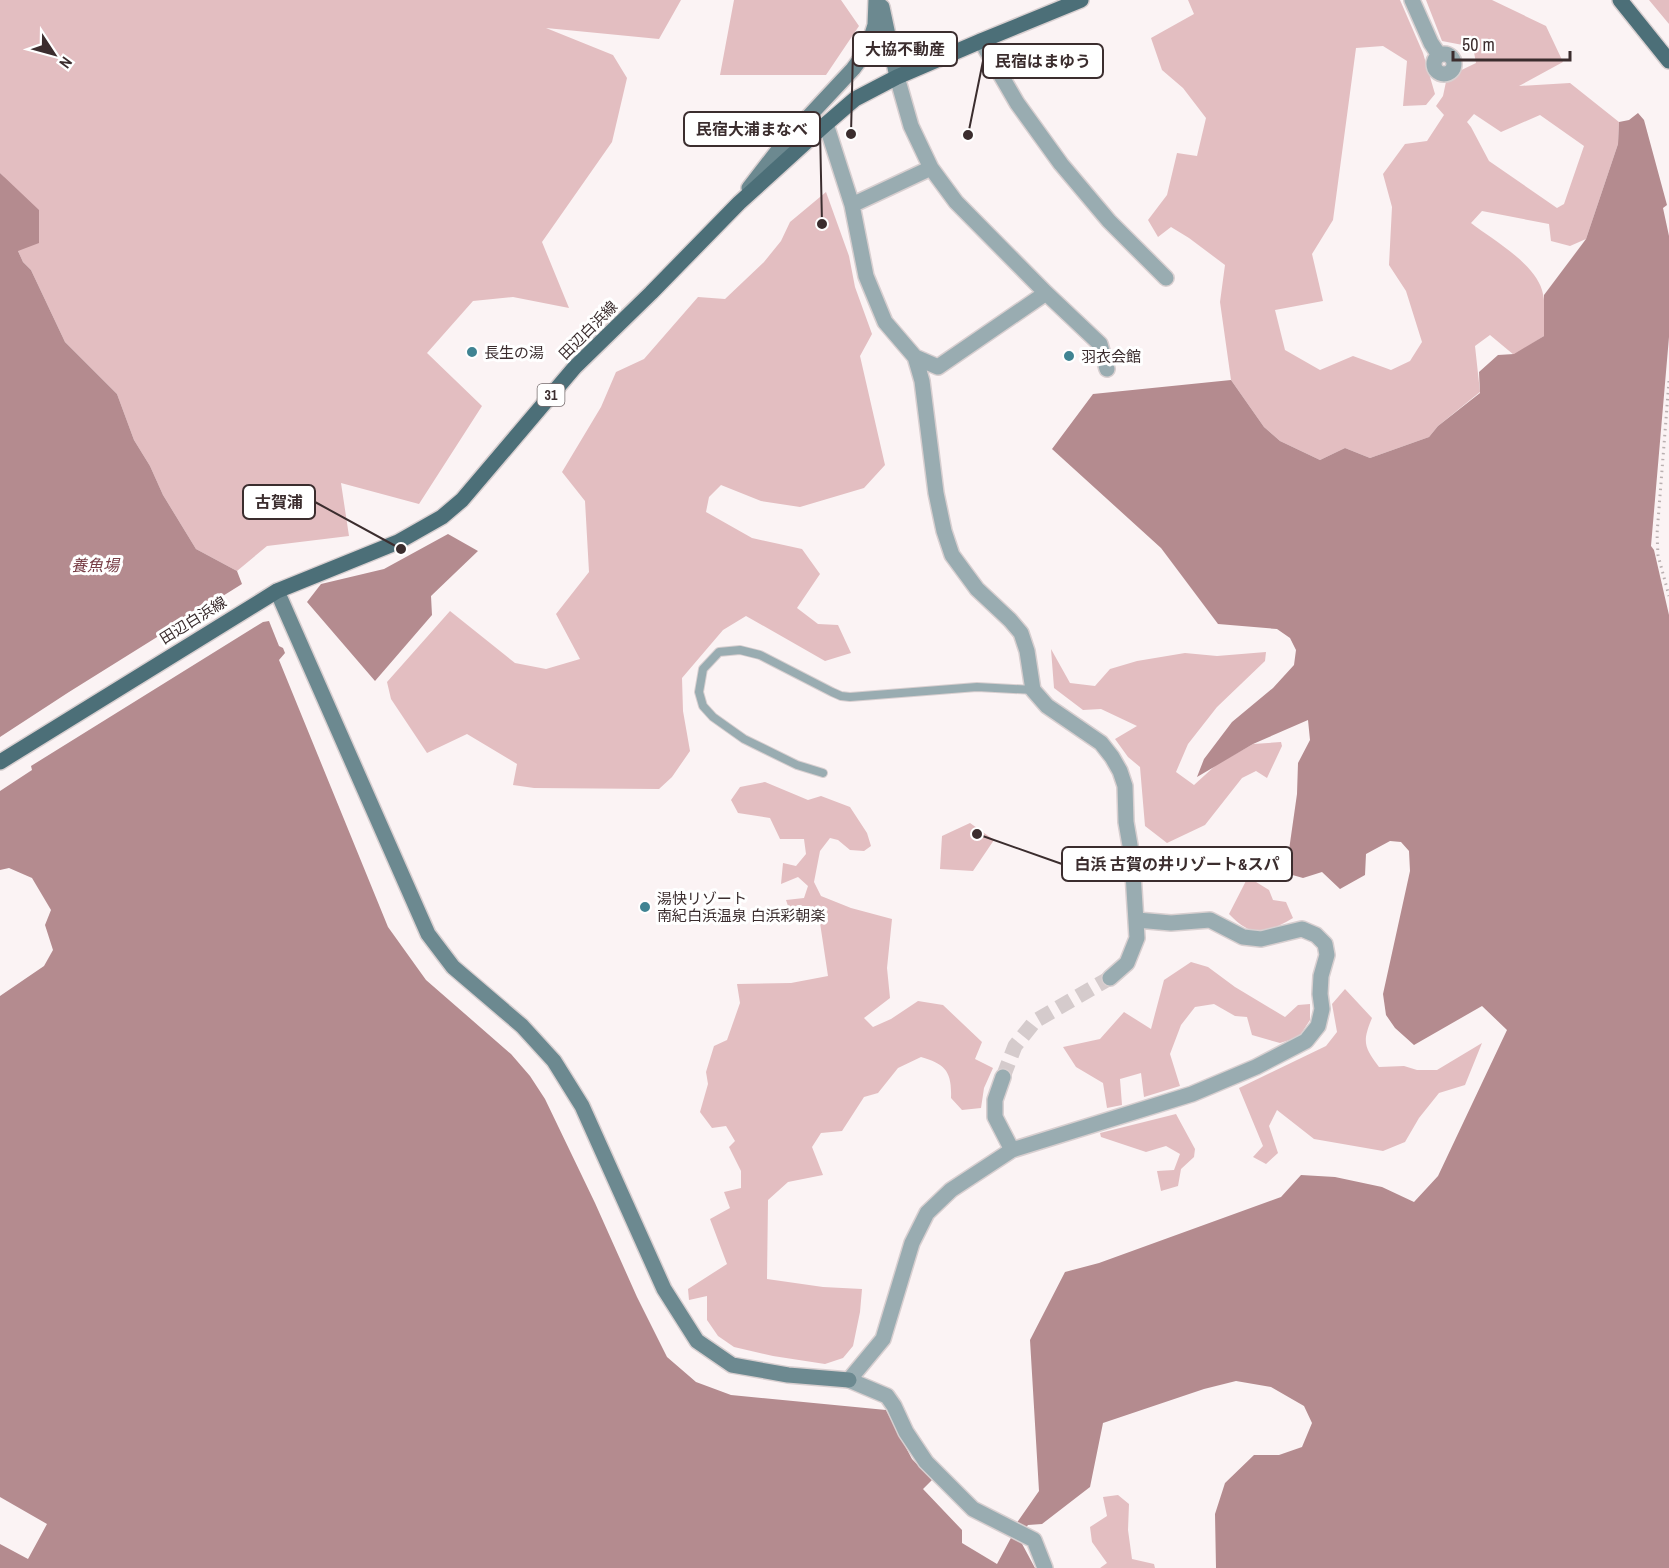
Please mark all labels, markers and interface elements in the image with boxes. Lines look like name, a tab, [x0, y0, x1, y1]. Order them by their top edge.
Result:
north arrow	[24, 24, 84, 84]
scale bar	[1453, 24, 1570, 62]
callout: 大協不動産	[853, 32, 957, 66]
text: 50 m	[1462, 32, 1495, 57]
text: 大協不動産	[865, 38, 945, 60]
callout: 民宿はまゆう	[983, 44, 1103, 78]
text: 民宿はまゆう	[995, 50, 1091, 72]
text: N	[54, 53, 78, 73]
callout: 民宿大浦まなべ	[684, 112, 820, 146]
text: 民宿大浦まなべ	[696, 118, 808, 140]
street label: 田辺白浜線	[554, 296, 622, 364]
place label: 長生の湯	[484, 342, 544, 363]
marker: 長生の湯	[465, 345, 479, 359]
place label: 羽衣会館	[1081, 346, 1141, 367]
marker: 羽衣会館	[1062, 349, 1076, 363]
road number: 31	[538, 384, 564, 406]
callout: 古賀浦	[243, 485, 315, 519]
text: 古賀浦	[255, 491, 303, 513]
water label: 養魚場	[71, 554, 121, 576]
street label: 田辺白浜線	[156, 591, 230, 649]
callout: 白浜 古賀の井リゾート&スパ	[1062, 847, 1292, 881]
text: 白浜 古賀の井リゾート&スパ	[1074, 853, 1280, 875]
place label: 湯快リゾート 南紀白浜温泉 白浜彩朝楽	[657, 888, 825, 926]
marker: 湯快リゾート 南紀白浜温泉 白浜彩朝楽	[638, 900, 652, 914]

